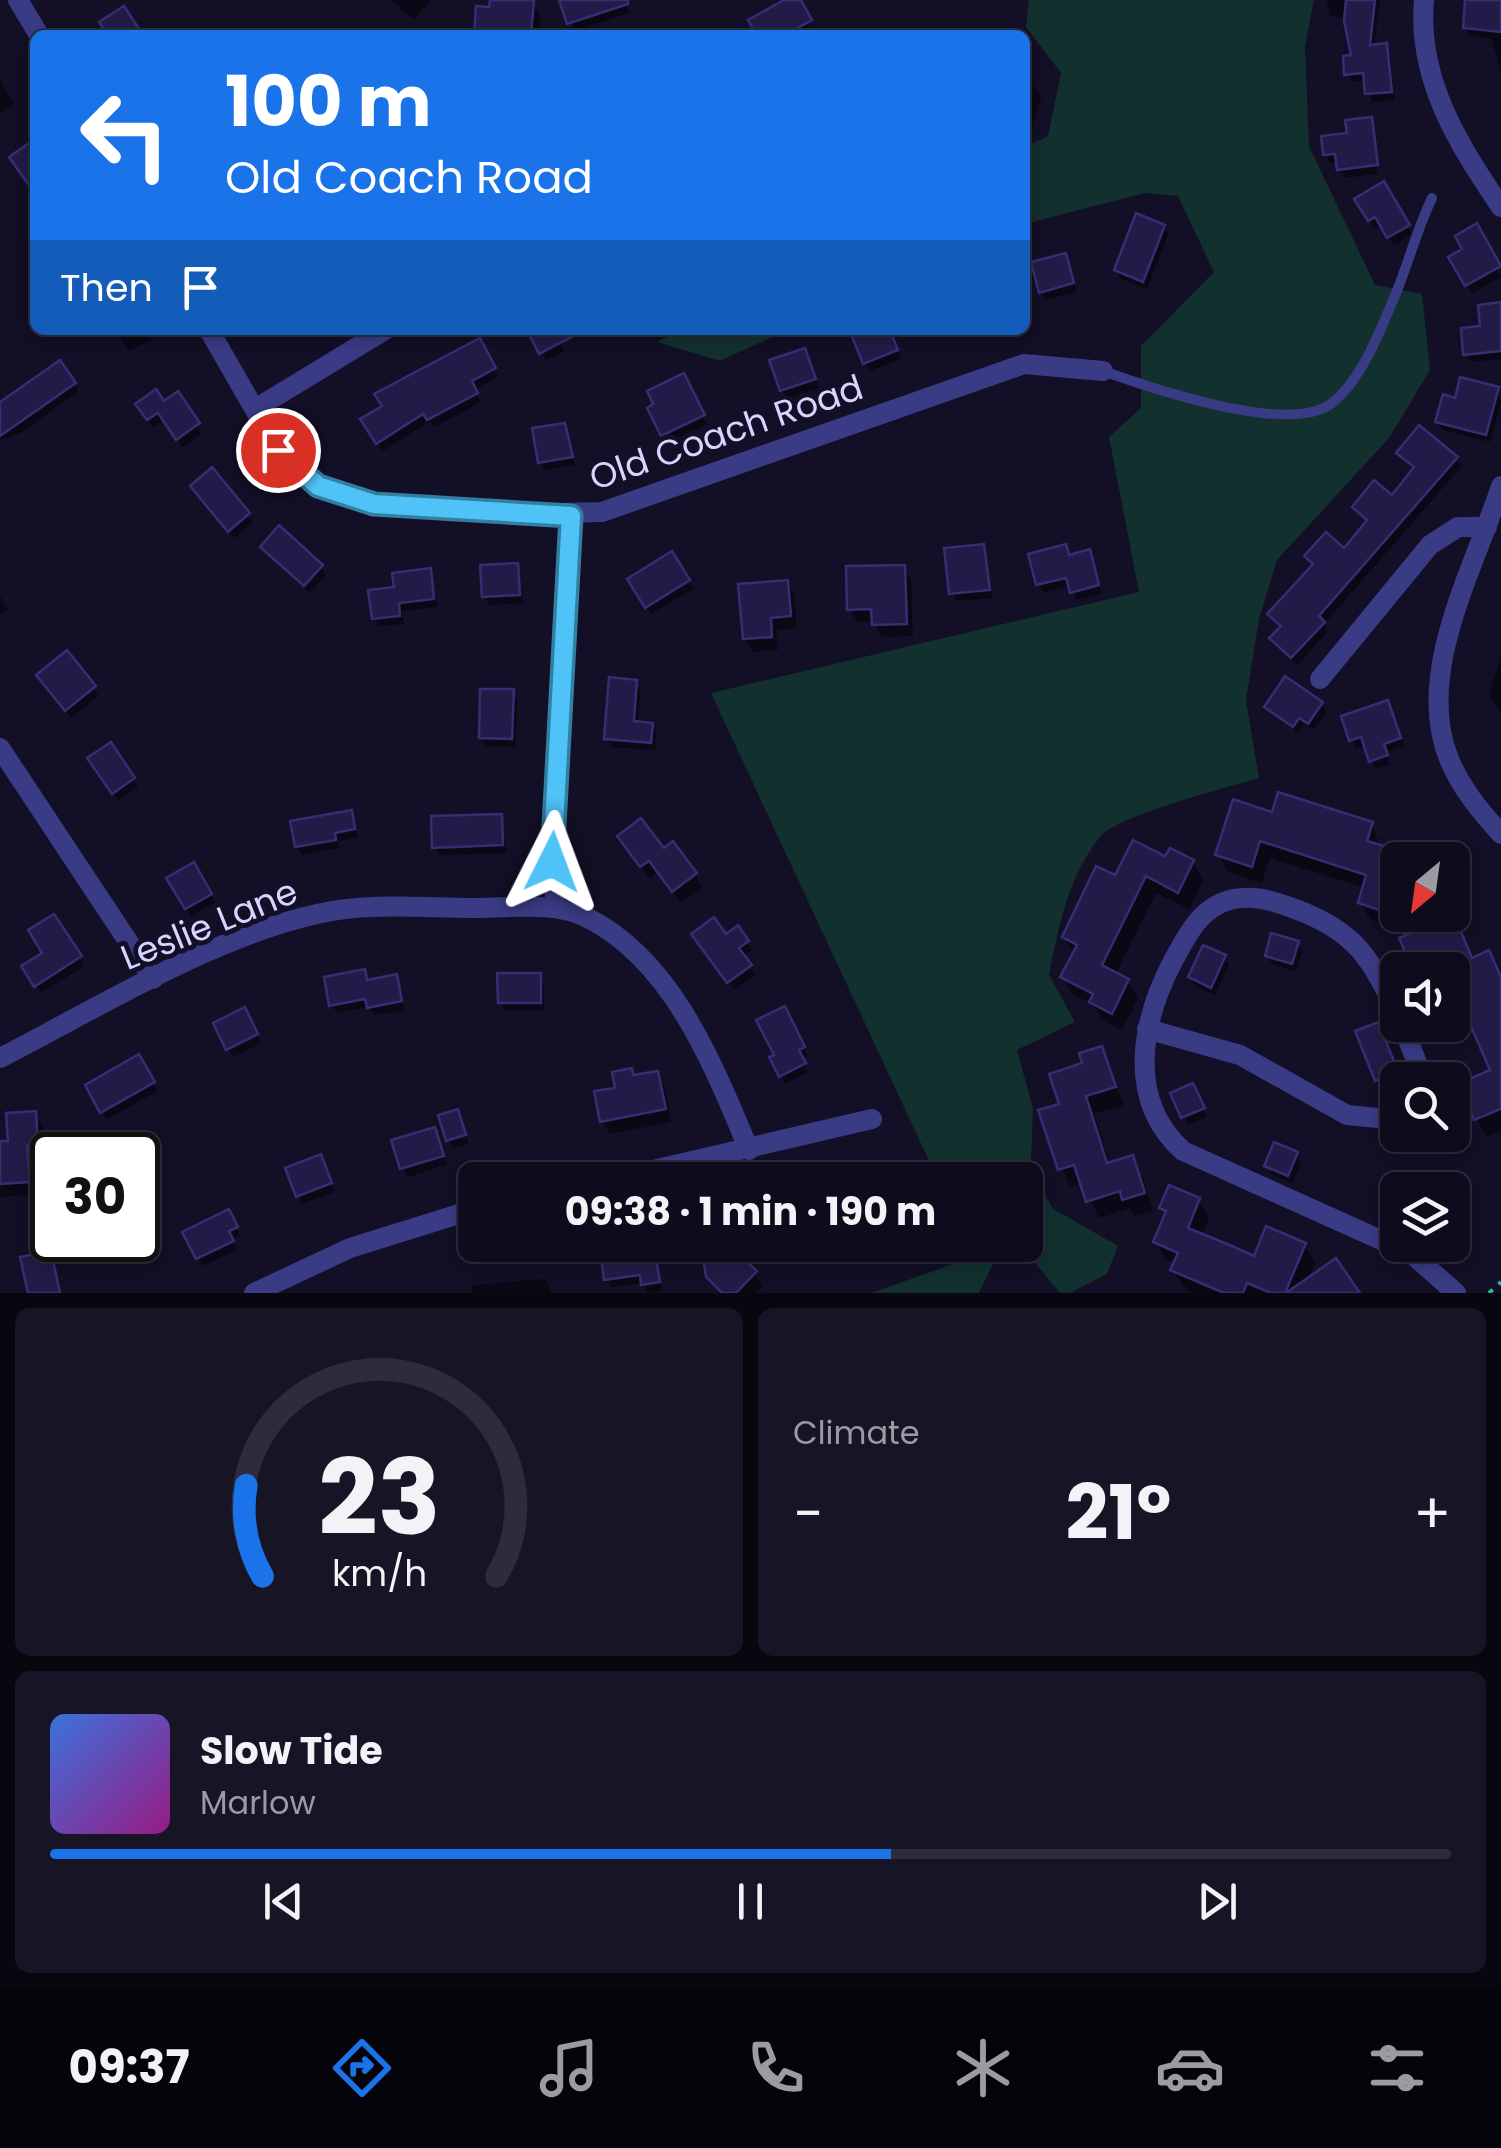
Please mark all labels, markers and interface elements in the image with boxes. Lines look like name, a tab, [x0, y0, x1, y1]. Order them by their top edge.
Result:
text: 100 m	[225, 52, 432, 151]
icon: left	[60, 70, 190, 200]
text: Old Coach Road	[225, 146, 593, 209]
icon: arrive	[173, 260, 228, 315]
text: Then	[60, 261, 153, 314]
street label: Old Coach Road	[583, 362, 869, 502]
pin	[236, 408, 321, 493]
icon: arrive	[251, 423, 306, 478]
position arrow	[500, 810, 604, 914]
north arrow	[1380, 842, 1470, 932]
map controls	[1380, 842, 1470, 1262]
street label: Leslie Lane	[113, 866, 305, 982]
button: sound	[1380, 952, 1470, 1042]
button: search	[1380, 1062, 1470, 1152]
speed limit sign: 30	[30, 1132, 160, 1262]
button: layers	[1380, 1172, 1470, 1262]
text: 09:38 · 1 min · 190 m	[565, 1185, 936, 1238]
text: Climate	[793, 1410, 920, 1455]
text: 23	[318, 1425, 440, 1570]
text: 21°	[1065, 1460, 1171, 1565]
text: −	[793, 1475, 823, 1552]
text: +	[1413, 1475, 1451, 1552]
text: km/h	[331, 1548, 427, 1599]
text: Slow Tide	[200, 1724, 383, 1777]
text: Marlow	[200, 1780, 316, 1825]
icon: previous	[256, 1874, 311, 1929]
icon: pause	[723, 1874, 778, 1929]
icon: next	[1190, 1874, 1245, 1929]
icon: directions	[327, 2033, 397, 2103]
icon: music	[534, 2033, 604, 2103]
icon: phone	[741, 2033, 811, 2103]
icon: climate	[948, 2033, 1018, 2103]
icon: car	[1155, 2033, 1225, 2103]
icon: filters	[1362, 2033, 1432, 2103]
text: 09:37	[69, 2036, 190, 2099]

